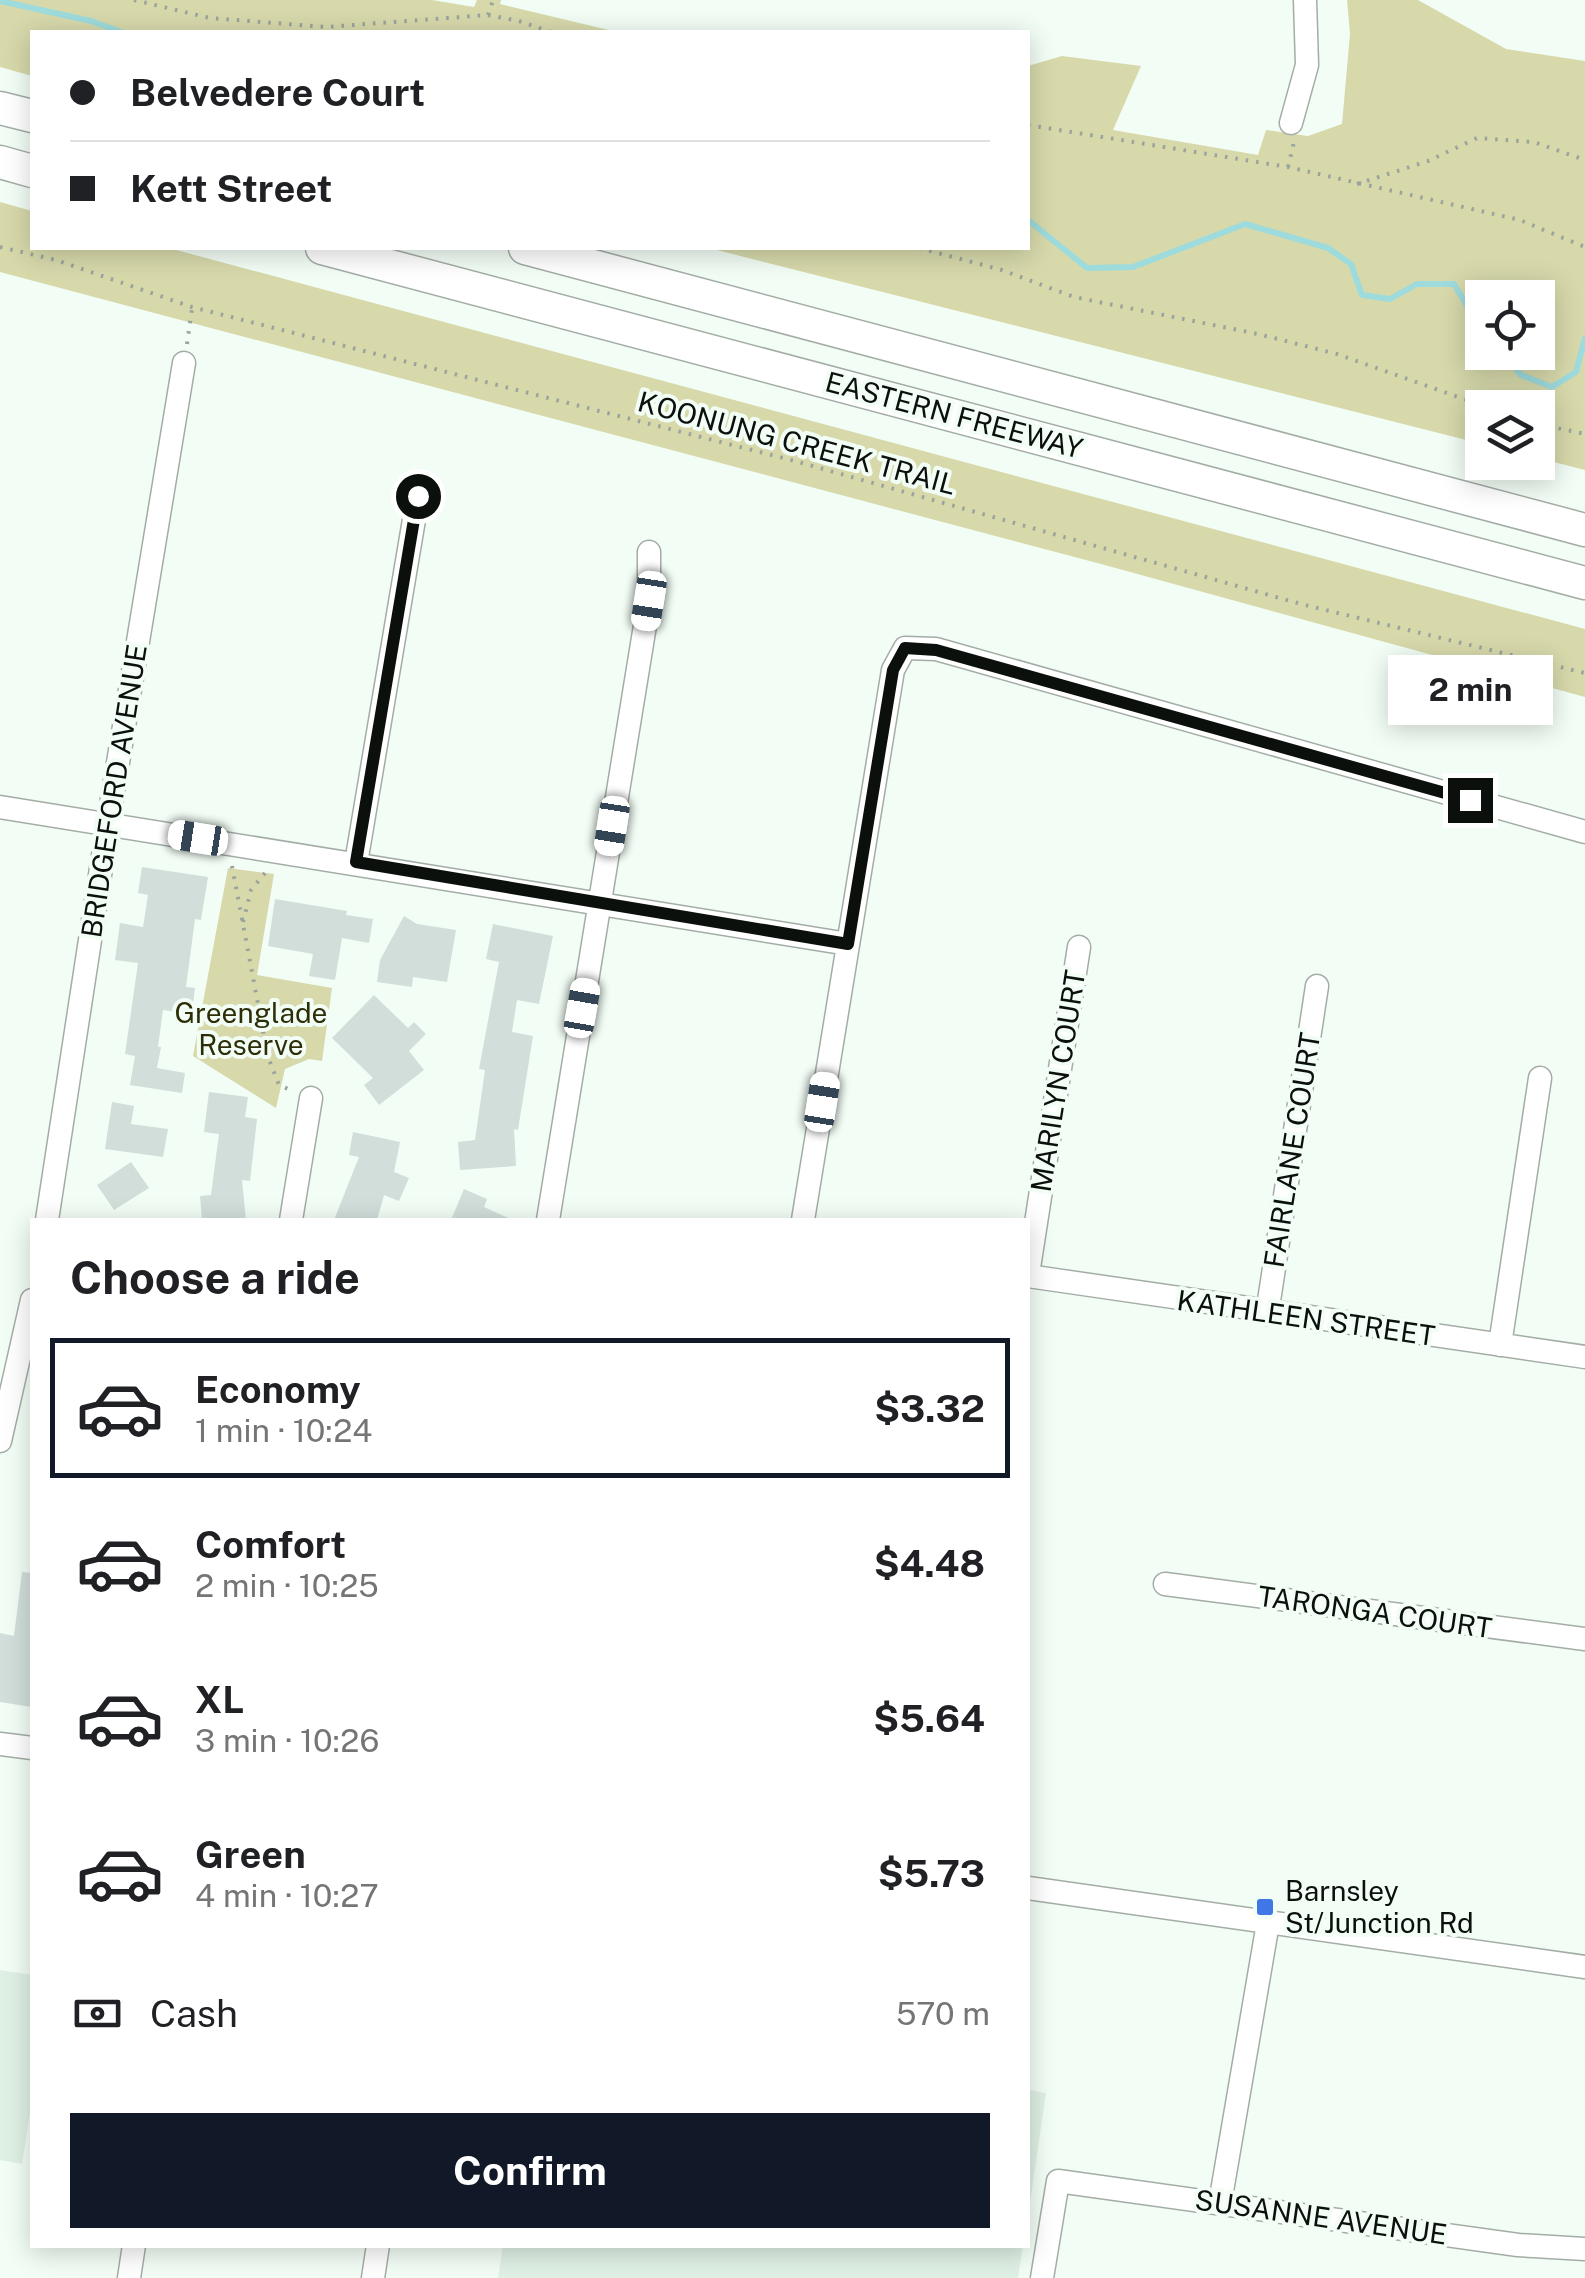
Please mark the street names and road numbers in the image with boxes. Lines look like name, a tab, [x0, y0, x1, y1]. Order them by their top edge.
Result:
street label: EASTERN FREEWAY	[822, 364, 1086, 465]
street label: KOONUNG CREEK TRAIL	[634, 384, 960, 501]
street label: BRIDGEFORD AVENUE	[74, 642, 153, 940]
street label: MARILYN COURT	[1024, 968, 1091, 1194]
street label: FAIRLANE COURT	[1257, 1030, 1326, 1270]
street label: KATHLEEN STREET	[1175, 1283, 1437, 1352]
street label: TARONGA COURT	[1256, 1579, 1494, 1644]
street label: SUSANNE AVENUE	[1193, 2182, 1449, 2251]

